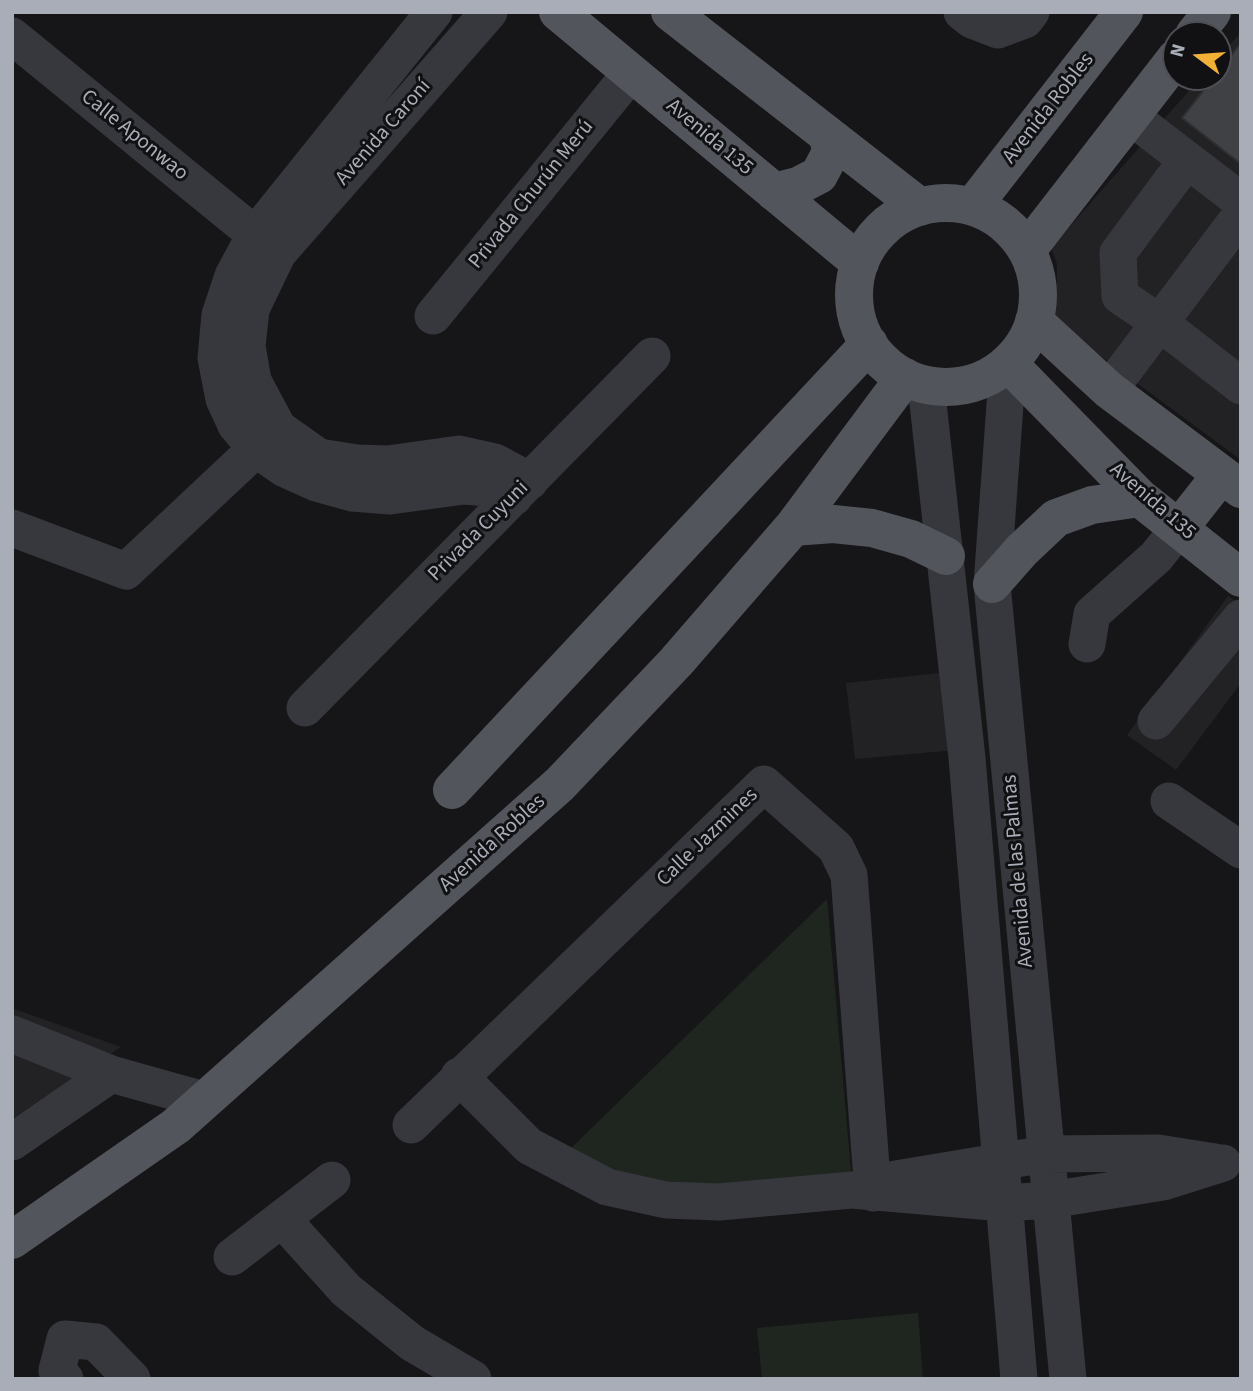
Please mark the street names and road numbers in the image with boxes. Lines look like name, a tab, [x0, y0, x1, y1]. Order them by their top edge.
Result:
street label: Avenida Robles	[998, 49, 1100, 169]
street label: Avenida Caroní	[331, 75, 437, 191]
street label: Calle Aponwao	[75, 85, 193, 187]
street label: Avenida 135	[660, 94, 758, 182]
street label: Privada Churún Merú	[464, 115, 600, 275]
street label: Avenida 135	[1104, 458, 1200, 546]
street label: Privada Cuyuni	[423, 476, 535, 588]
street label: Avenida de las Palmas	[998, 774, 1040, 968]
street label: Calle Jazmines	[652, 784, 764, 892]
street label: Avenida Robles	[435, 790, 551, 898]

